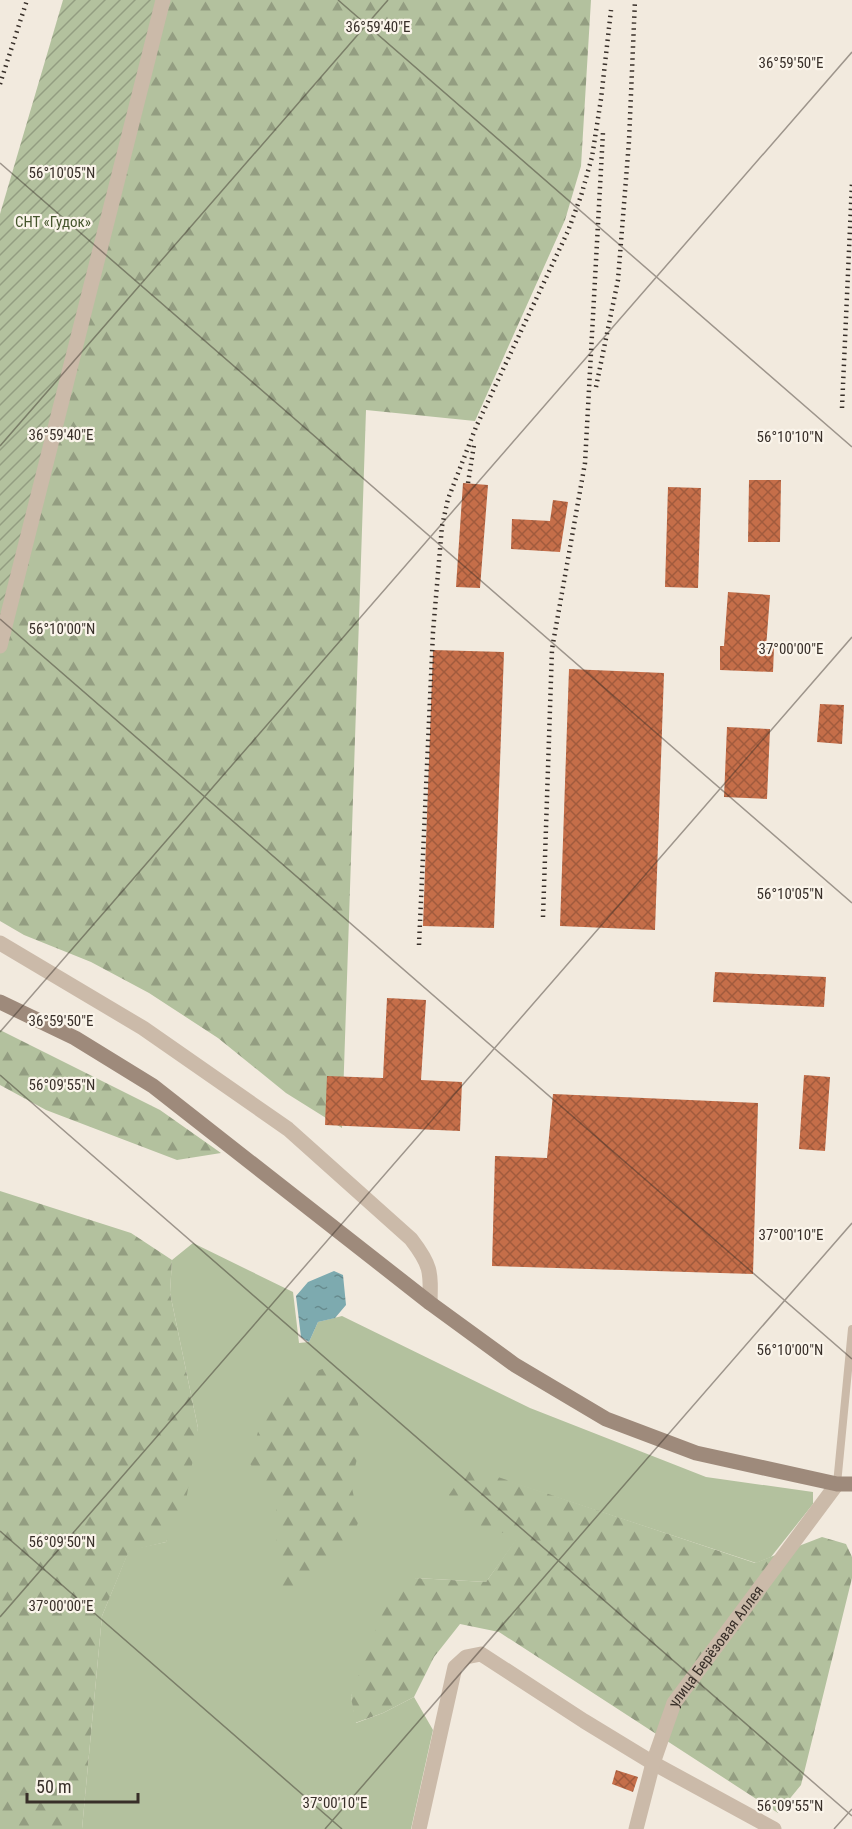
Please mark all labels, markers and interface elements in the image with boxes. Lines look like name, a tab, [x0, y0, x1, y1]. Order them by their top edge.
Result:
text: 36°59'40"E	[346, 18, 410, 36]
text: 36°59'50"E	[759, 54, 823, 72]
text: 56°10'05"N	[29, 164, 95, 182]
park label: СНТ «Гудок»	[15, 213, 91, 231]
text: 36°59'40"E	[29, 426, 93, 444]
text: 56°10'10"N	[757, 428, 823, 446]
text: 56°10'00"N	[29, 620, 95, 638]
text: 37°00'00"E	[759, 640, 823, 658]
text: 56°10'05"N	[757, 885, 823, 903]
text: 36°59'50"E	[29, 1012, 93, 1030]
text: 56°09'55"N	[29, 1076, 95, 1094]
text: 37°00'10"E	[759, 1226, 823, 1244]
text: 56°10'00"N	[757, 1341, 823, 1359]
text: 56°09'50"N	[29, 1533, 95, 1551]
street label: улица Берёзовая Аллея	[664, 1582, 767, 1709]
text: 37°00'00"E	[29, 1597, 93, 1615]
scale bar	[27, 1766, 138, 1804]
text: 50 m	[36, 1776, 71, 1797]
text: 37°00'10"E	[303, 1794, 367, 1812]
text: 56°09'55"N	[757, 1797, 823, 1815]

